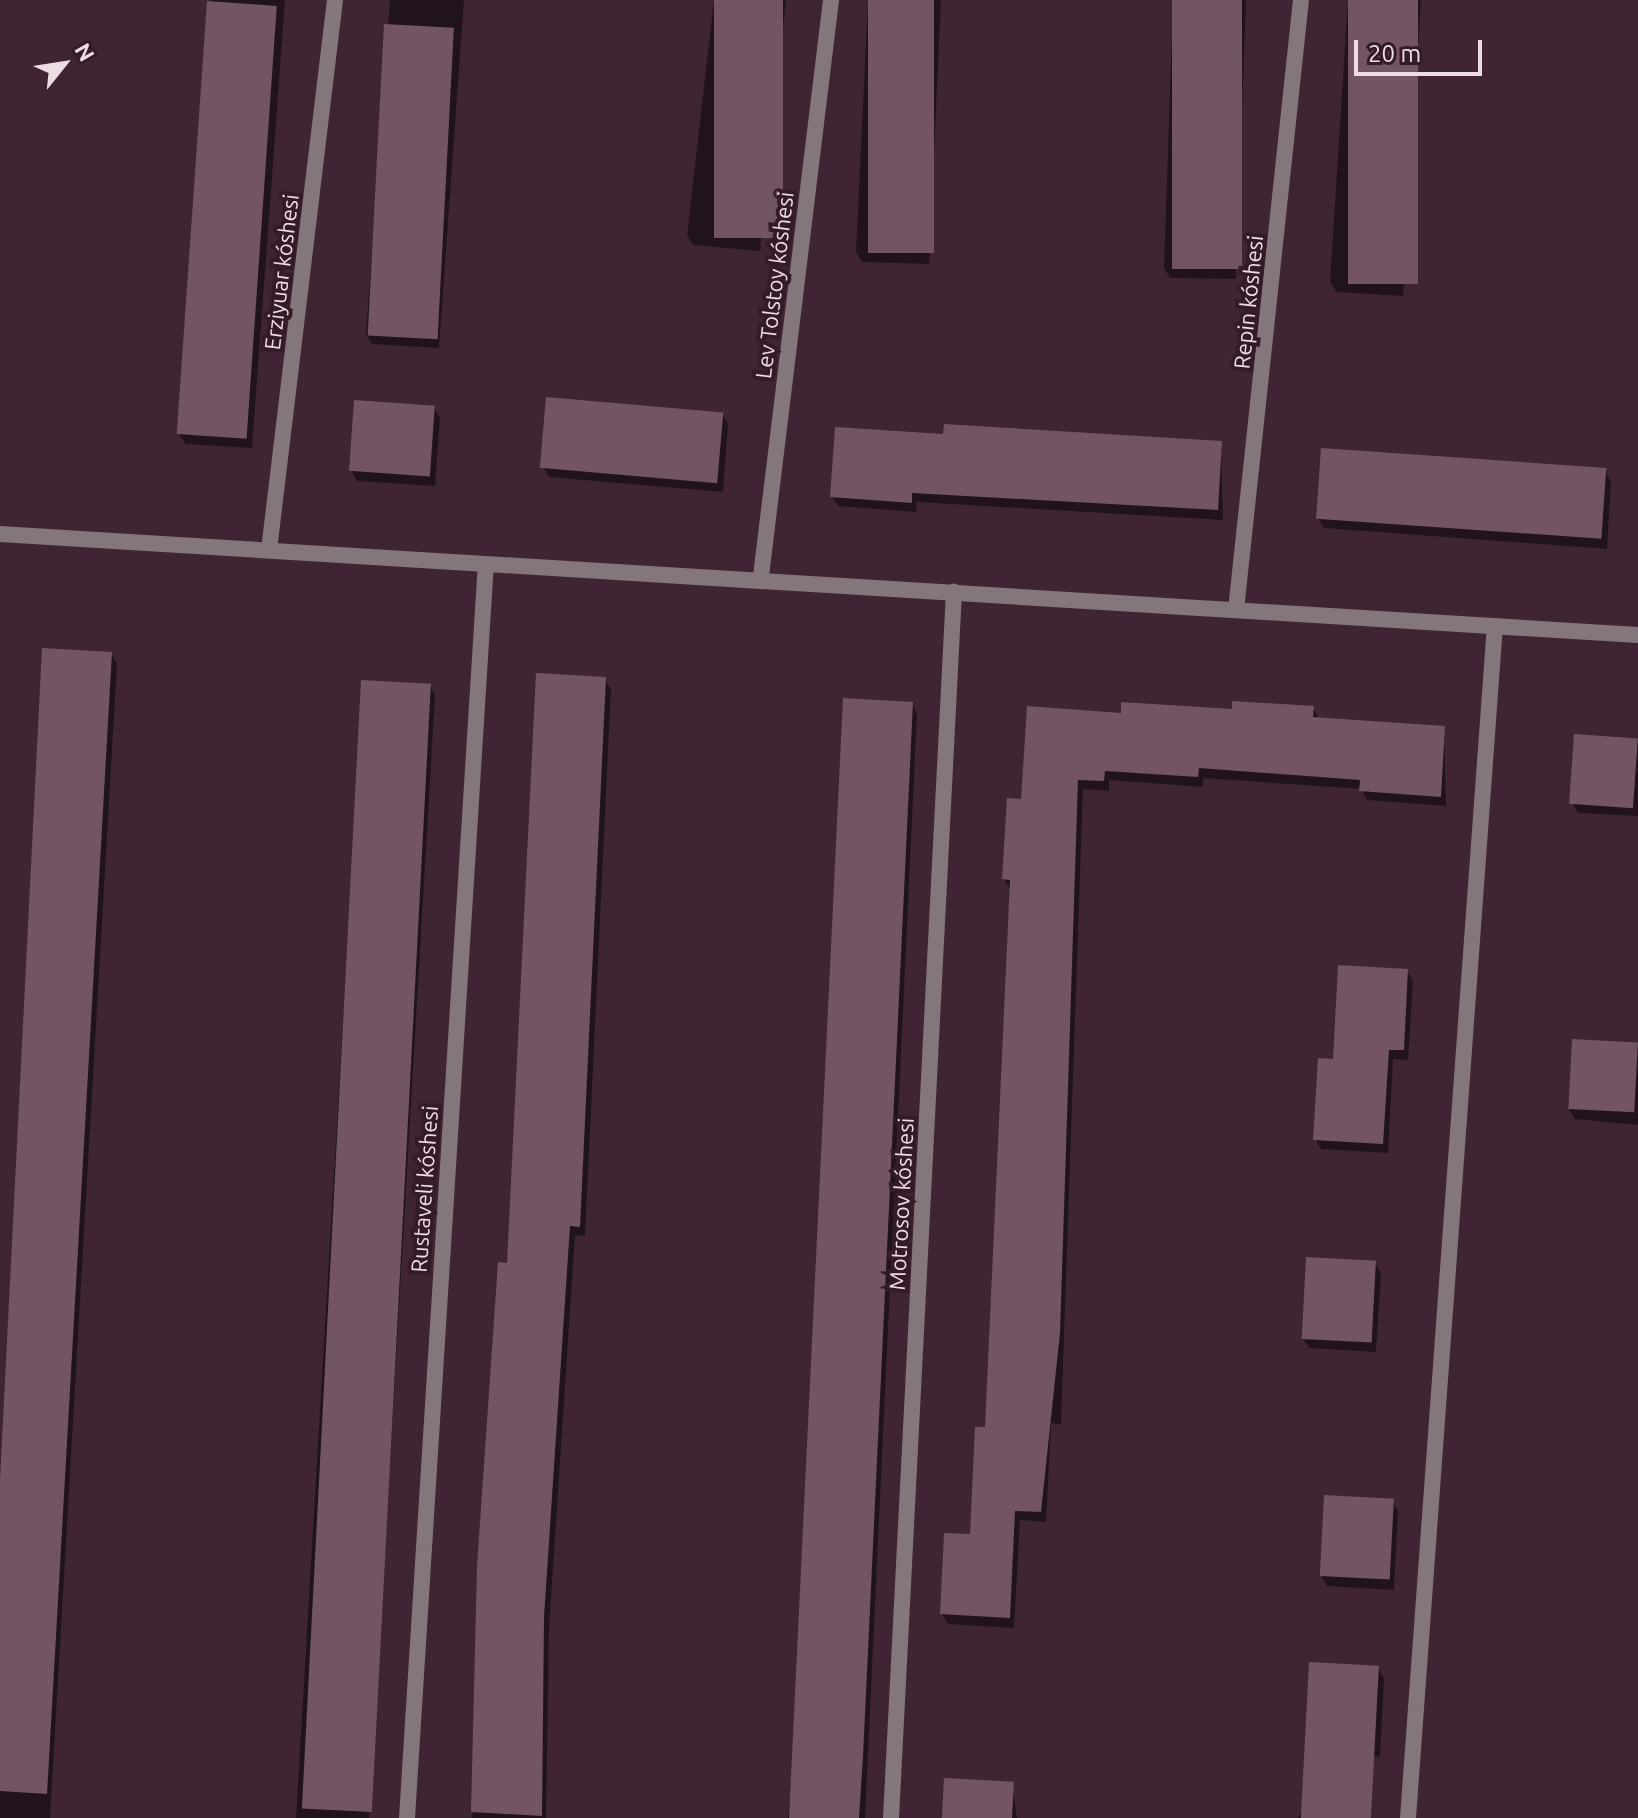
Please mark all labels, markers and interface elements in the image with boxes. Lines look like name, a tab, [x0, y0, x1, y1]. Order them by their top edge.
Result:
north arrow	[24, 24, 104, 104]
scale bar	[1358, 24, 1486, 74]
text: N	[70, 38, 100, 65]
text: 20 m	[1368, 40, 1421, 67]
street label: Lev Tolstoy kóshesi	[749, 190, 799, 380]
street label: Erziyuar kóshesi	[258, 193, 304, 351]
street label: Repin kóshesi	[1228, 234, 1268, 370]
street label: Rustaveli kóshesi	[405, 1105, 443, 1273]
street label: Motrosov kóshesi	[883, 1117, 919, 1291]

